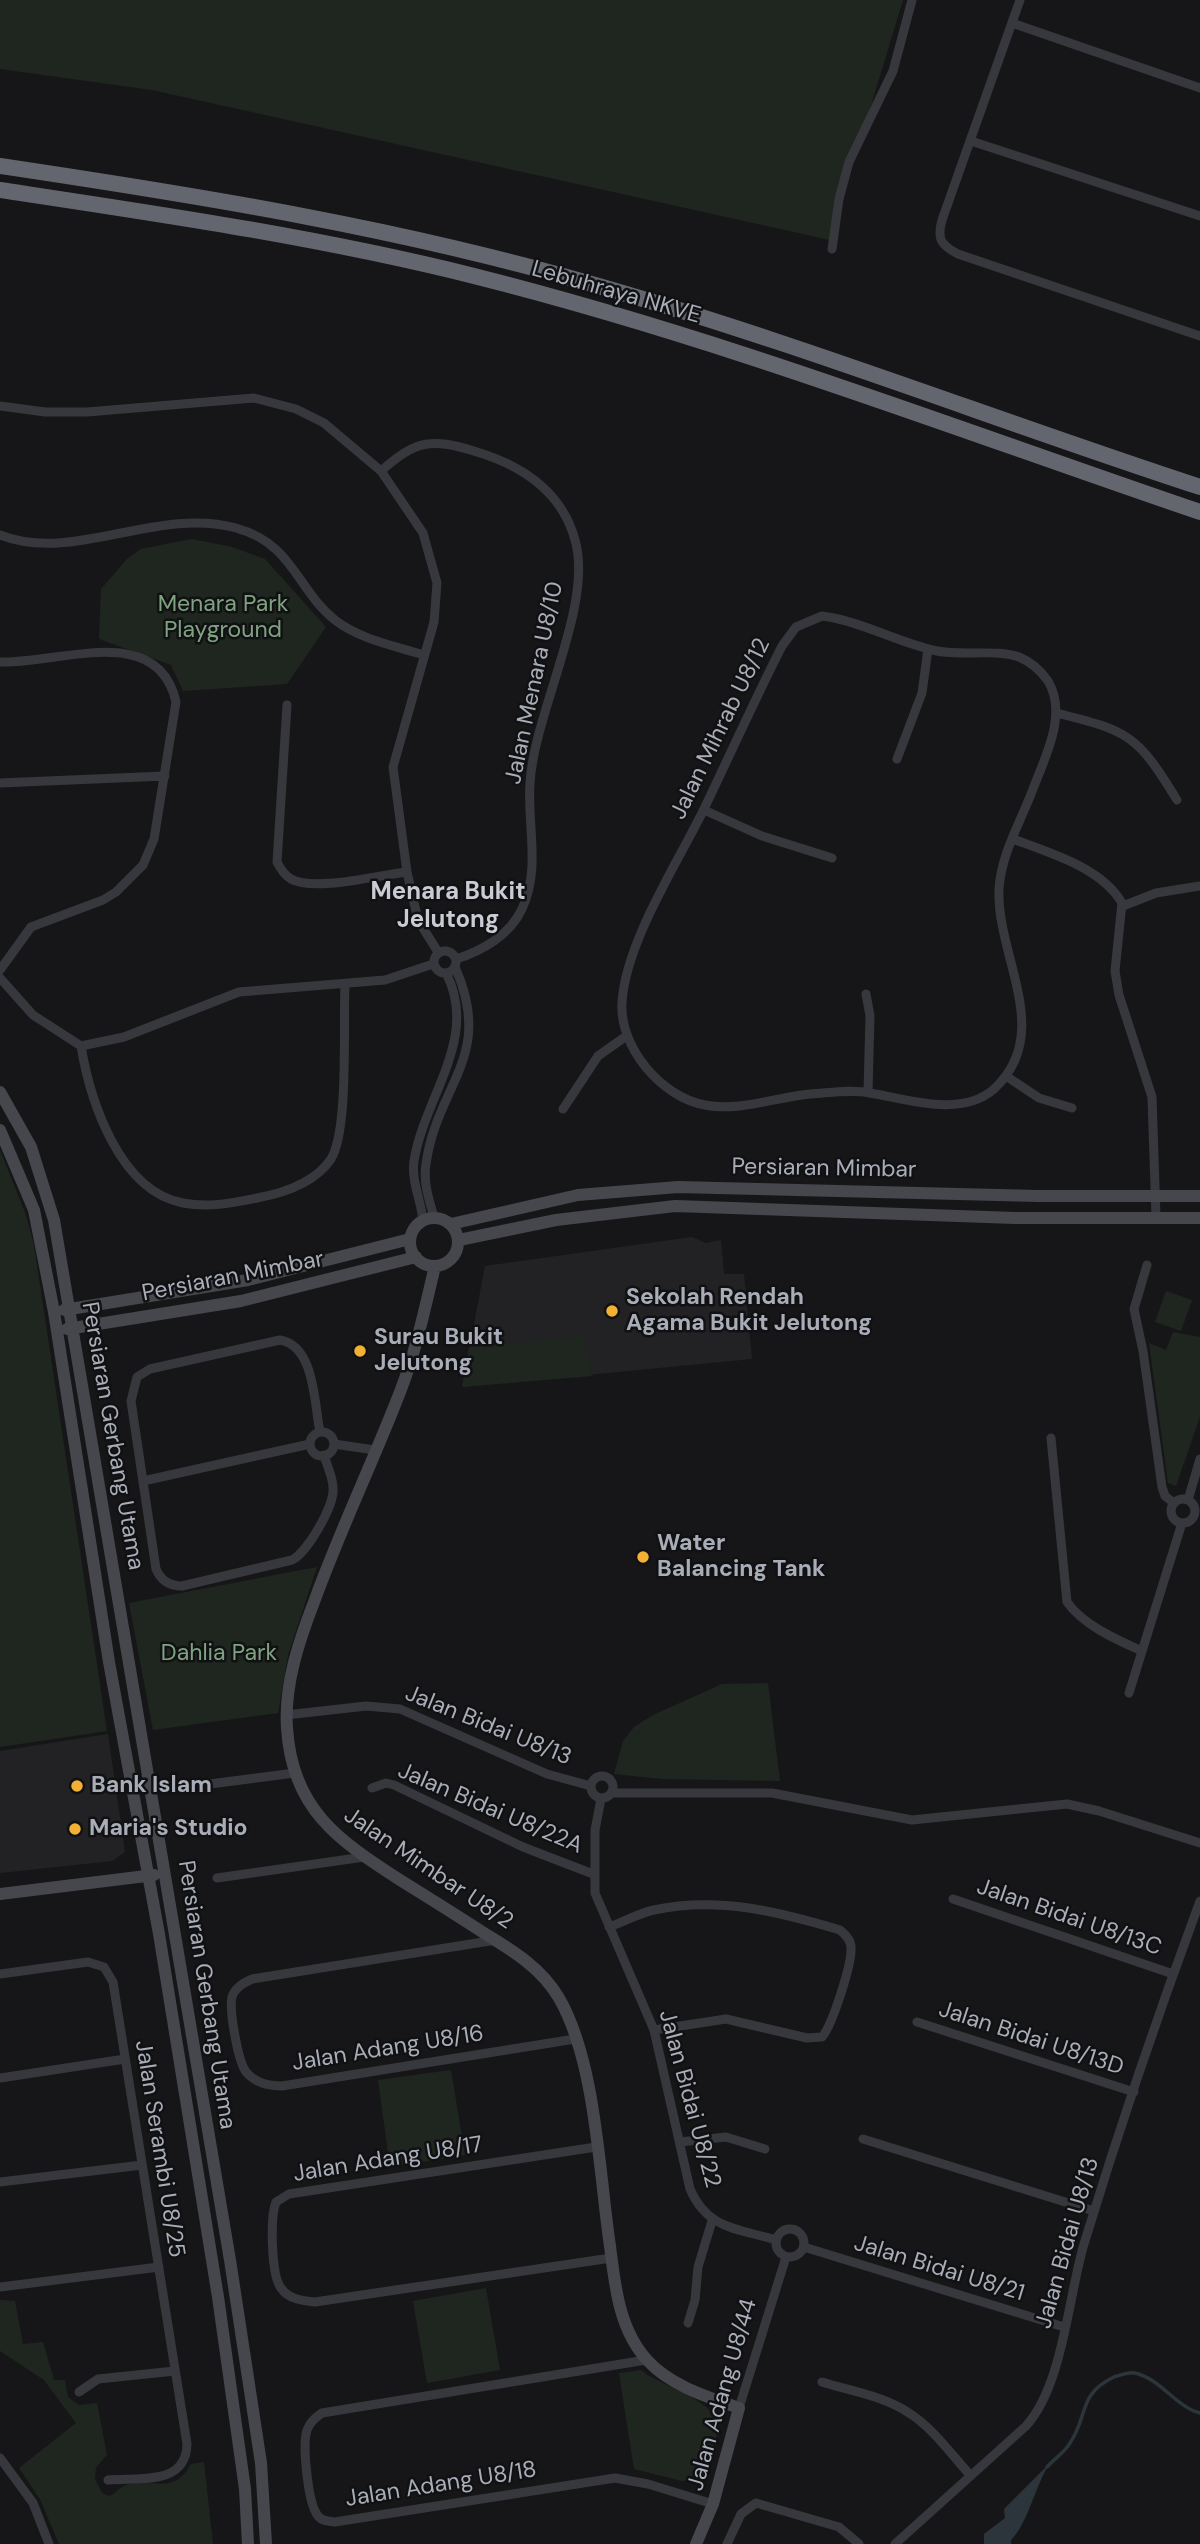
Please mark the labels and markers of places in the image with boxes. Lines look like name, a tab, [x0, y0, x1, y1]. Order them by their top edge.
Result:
place label: Sekolah Rendah Agama Bukit Jelutong	[626, 1284, 872, 1338]
marker: Sekolah Rendah Agama Bukit Jelutong	[604, 1303, 620, 1319]
place label: Surau Bukit Jelutong	[374, 1324, 503, 1378]
marker: Surau Bukit Jelutong	[352, 1343, 368, 1359]
place label: Water Balancing Tank	[657, 1530, 825, 1584]
marker: Water Balancing Tank	[635, 1549, 651, 1565]
place label: Bank Islam	[91, 1772, 212, 1800]
marker: Bank Islam	[69, 1778, 85, 1794]
place label: Maria's Studio	[89, 1815, 248, 1843]
marker: Maria's Studio	[67, 1821, 83, 1837]

